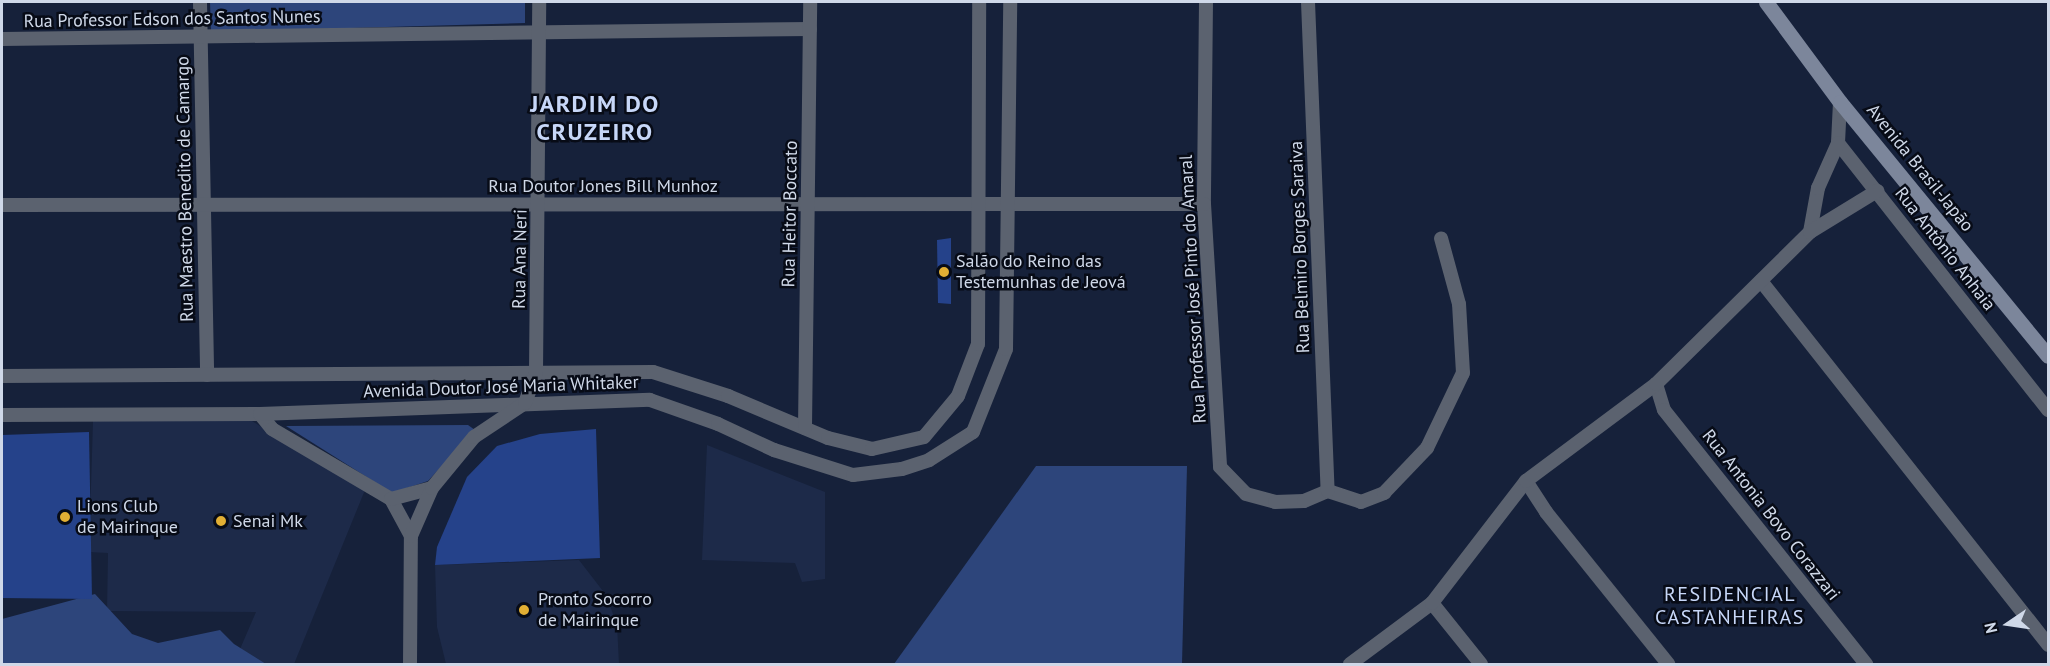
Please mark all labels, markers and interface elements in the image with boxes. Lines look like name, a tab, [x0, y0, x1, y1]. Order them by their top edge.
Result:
street label: Rua Professor Edson dos Santos Nunes	[23, 6, 321, 32]
street label: Rua Maestro Benedito de Camargo	[172, 56, 198, 322]
district label: JARDIM DO CRUZEIRO	[530, 90, 660, 146]
street label: Avenida Brasil-Japão	[1862, 100, 1978, 236]
street label: Rua Heitor Boccato	[778, 140, 802, 288]
street label: Rua Belmiro Borges Saraiva	[1286, 141, 1314, 353]
street label: Rua Professor José Pinto do Amaral	[1175, 154, 1211, 424]
street label: Rua Doutor Jones Bill Munhoz	[488, 175, 718, 197]
street label: Rua Antônio Anhaia	[1890, 182, 2000, 316]
street label: Rua Ana Neri	[508, 209, 532, 309]
place label: Salão do Reino das Testemunhas de Jeová	[956, 251, 1126, 294]
marker: Salão do Reino das Testemunhas de Jeová	[937, 265, 951, 279]
street label: Avenida Doutor José Maria Whitaker	[363, 371, 639, 403]
street label: Rua Antonia Bovo Corazzari	[1697, 425, 1845, 605]
place label: Lions Club de Mairinque	[77, 496, 178, 538]
marker: Lions Club de Mairinque	[58, 510, 72, 524]
place label: Senai Mk	[233, 510, 303, 532]
marker: Senai Mk	[214, 514, 228, 528]
district label: RESIDENCIAL CASTANHEIRAS	[1655, 582, 1805, 629]
place label: Pronto Socorro de Mairinque	[538, 589, 652, 632]
north arrow	[1978, 594, 2038, 654]
marker: Pronto Socorro de Mairinque	[515, 601, 533, 619]
text: N	[1980, 621, 2001, 635]

